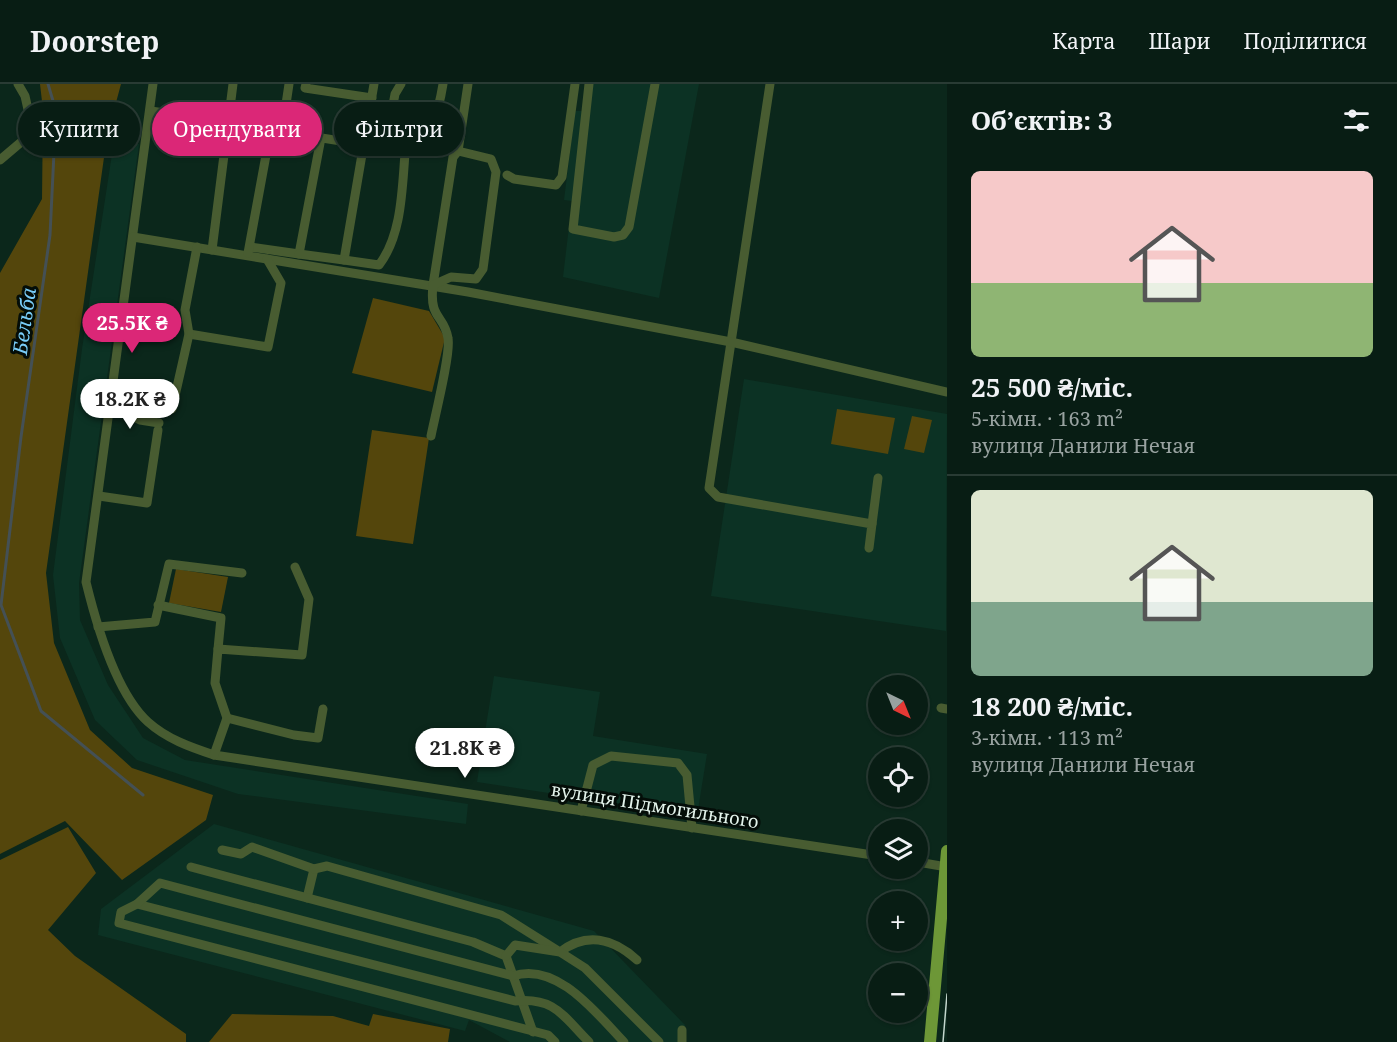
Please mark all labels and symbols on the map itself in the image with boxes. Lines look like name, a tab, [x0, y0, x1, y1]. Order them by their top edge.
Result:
water label: Бельба	[6, 286, 42, 357]
pin: 25.5K ₴	[77, 303, 187, 354]
pin: 18.2K ₴	[75, 379, 185, 430]
north arrow	[868, 675, 928, 735]
pin: 21.8K ₴	[410, 728, 520, 779]
street label: вулиця Підмогильного	[550, 777, 760, 833]

